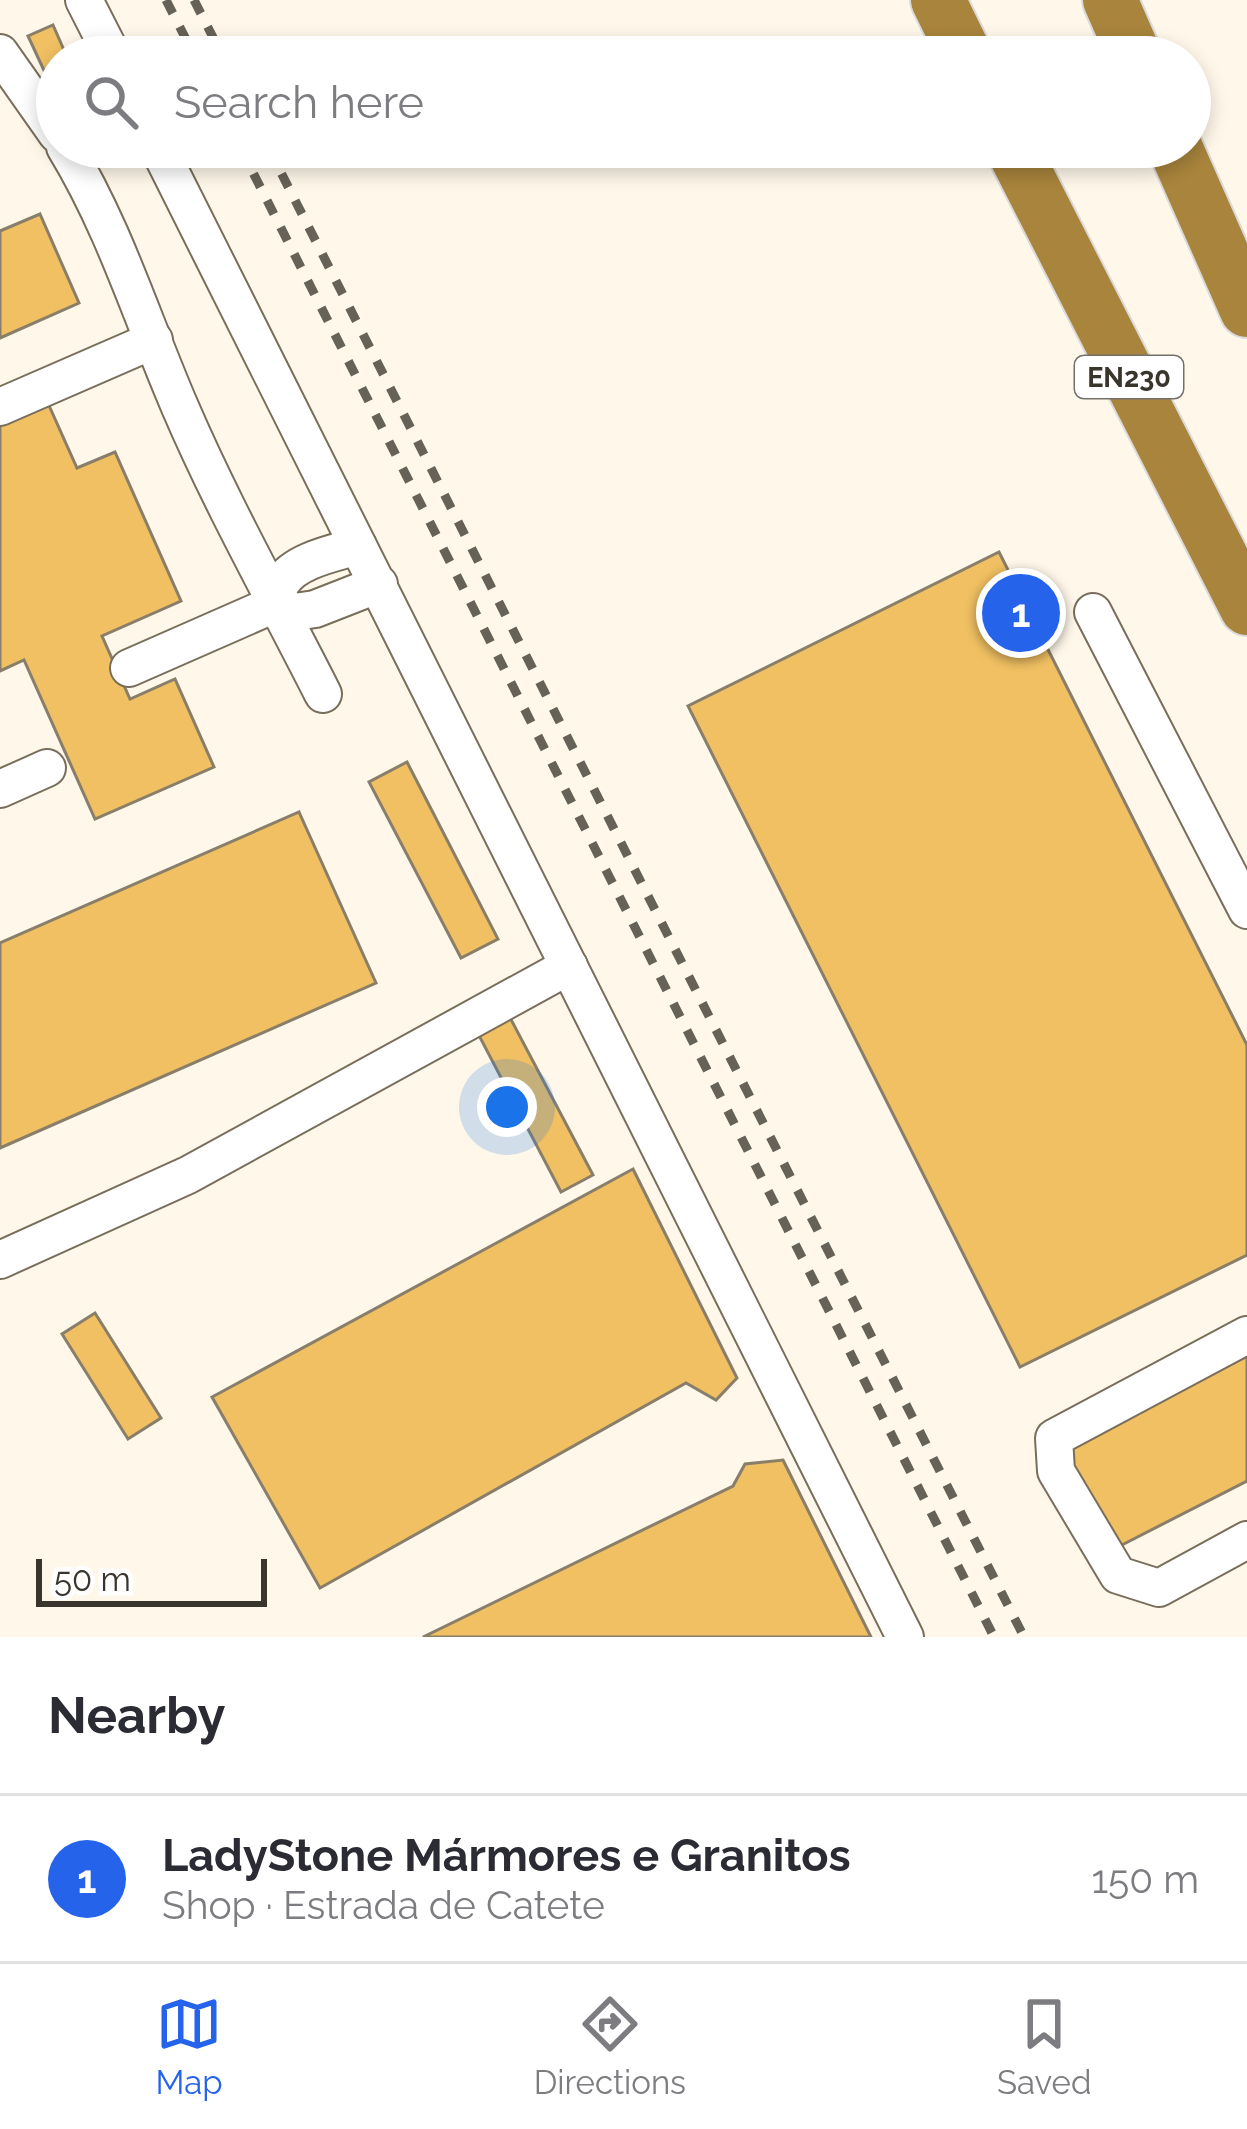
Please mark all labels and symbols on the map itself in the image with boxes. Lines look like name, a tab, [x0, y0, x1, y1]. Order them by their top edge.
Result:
road number: EN230	[1075, 356, 1183, 398]
pin: 1	[982, 568, 1060, 658]
your location	[477, 1077, 537, 1137]
scale bar	[36, 1553, 267, 1606]

